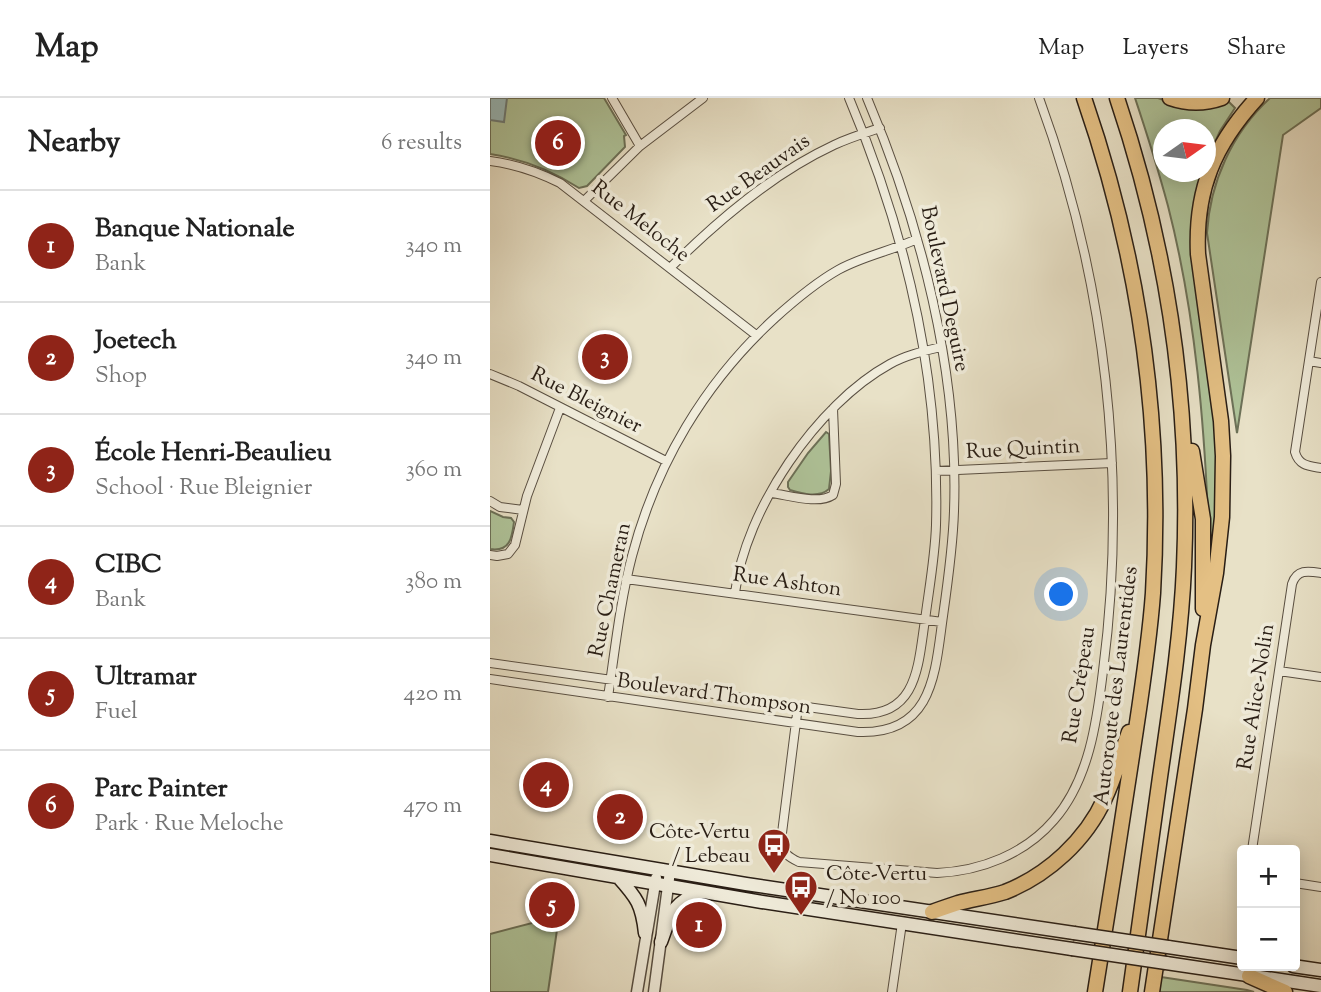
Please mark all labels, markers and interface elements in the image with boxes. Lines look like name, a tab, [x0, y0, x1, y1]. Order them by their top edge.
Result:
text: Map	[35, 24, 99, 72]
text: Map	[1038, 31, 1084, 65]
text: Layers	[1122, 31, 1189, 65]
text: Share	[1227, 31, 1286, 65]
pin: 6	[535, 117, 581, 169]
north arrow	[1153, 119, 1216, 182]
text: Nearby	[28, 122, 120, 165]
text: 6 results	[381, 127, 462, 160]
street label: Rue Beauvais	[701, 127, 817, 221]
street label: Rue Meloche	[584, 174, 696, 270]
street label: Boulevard Deguire	[912, 203, 976, 375]
text: Banque Nationale	[95, 211, 295, 248]
text: 1	[47, 230, 55, 263]
text: 340 m	[405, 230, 462, 263]
text: Bank	[95, 248, 146, 281]
text: Joetech	[95, 323, 177, 360]
pin: 3	[582, 331, 628, 383]
text: 2	[46, 342, 56, 375]
text: 340 m	[405, 342, 462, 375]
text: Shop	[95, 360, 147, 393]
street label: Rue Bleignier	[525, 360, 647, 442]
street label: Rue Quintin	[965, 432, 1081, 468]
text: École Henri-Beaulieu	[95, 435, 332, 472]
text: 3	[46, 454, 56, 487]
text: 360 m	[405, 454, 462, 487]
text: School · Rue Bleignier	[95, 472, 312, 505]
street label: Rue Chameran	[582, 520, 640, 660]
text: CIBC	[95, 547, 162, 584]
street label: Rue Ashton	[731, 561, 843, 605]
street label: Autoroute des Laurentides	[1087, 565, 1147, 807]
text: 4	[45, 566, 57, 599]
text: 380 m	[405, 566, 462, 599]
your location	[1044, 577, 1078, 611]
text: Bank	[95, 584, 146, 617]
street label: Rue Alice-Nolin	[1231, 622, 1283, 772]
street label: Rue Crépeau	[1056, 624, 1104, 746]
text: Ultramar	[95, 659, 197, 696]
street label: Boulevard Thompson	[615, 667, 813, 723]
text: 5	[47, 678, 55, 711]
text: 420 m	[404, 678, 462, 711]
text: Fuel	[95, 696, 138, 729]
pin: 4	[523, 759, 569, 811]
text: Parc Painter	[95, 771, 228, 808]
text: 6	[45, 790, 57, 823]
text: 470 m	[403, 790, 462, 823]
pin: 2	[597, 791, 643, 843]
text: Park · Rue Meloche	[95, 808, 284, 841]
place label: Côte-Vertu / Lebeau	[649, 818, 750, 872]
bus stop icon: Côte-Vertu / Lebeau	[755, 826, 793, 875]
map controls	[1237, 845, 1300, 971]
button: +	[1237, 845, 1300, 908]
place label: Côte-Vertu / No 100	[826, 860, 927, 914]
bus stop icon: Côte-Vertu / No 100	[782, 868, 820, 917]
pin: 5	[529, 879, 575, 931]
pin: 1	[676, 899, 722, 951]
button: −	[1237, 908, 1300, 971]

